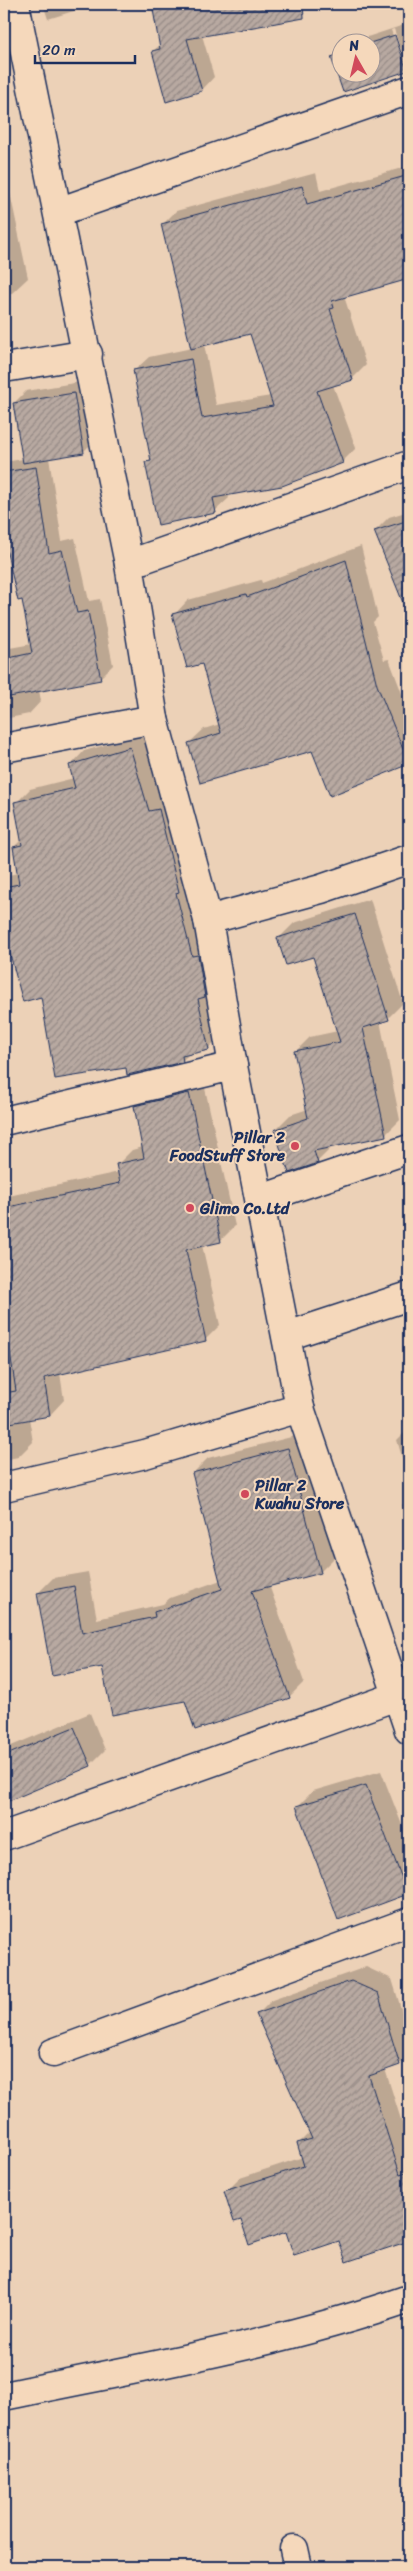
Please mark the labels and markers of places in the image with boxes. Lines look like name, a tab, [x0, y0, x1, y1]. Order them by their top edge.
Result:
place label: Pillar 2 FoodStuff Store	[169, 1123, 286, 1170]
marker: Pillar 2 FoodStuff Store	[289, 1140, 301, 1152]
place label: Glimo Co.Ltd	[199, 1194, 291, 1223]
marker: Glimo Co.Ltd	[184, 1202, 196, 1214]
place label: Pillar 2 Kwahu Store	[254, 1471, 345, 1518]
marker: Pillar 2 Kwahu Store	[239, 1488, 251, 1500]

